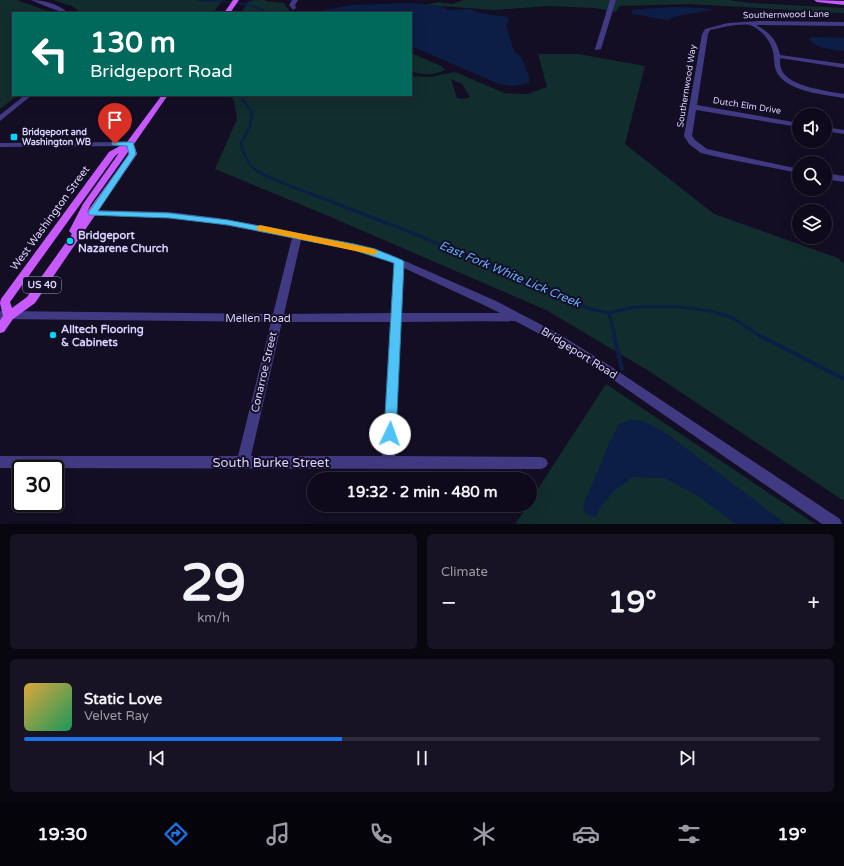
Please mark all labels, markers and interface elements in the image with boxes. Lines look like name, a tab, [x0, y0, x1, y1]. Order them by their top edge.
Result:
street label: Southernwood Lane	[743, 9, 829, 21]
text: 130 m	[90, 26, 176, 60]
icon: left	[24, 28, 76, 80]
street label: Southernwood Way	[675, 44, 699, 128]
text: Bridgeport Road	[90, 60, 233, 82]
street label: Dutch Elm Drive	[712, 95, 782, 117]
pin	[98, 103, 132, 144]
map controls	[792, 108, 832, 244]
button: sound	[792, 108, 832, 148]
icon: arrive	[104, 109, 126, 131]
place label: Bridgeport and Washington WB	[22, 127, 91, 148]
marker: Bridgeport and Washington WB	[9, 132, 19, 142]
button: search	[792, 156, 832, 196]
street label: West Washington Street	[8, 163, 92, 273]
button: layers	[792, 204, 832, 244]
place label: Bridgeport Nazarene Church	[78, 229, 169, 255]
marker: Bridgeport Nazarene Church	[65, 236, 75, 246]
water label: East Fork White Lick Creek	[437, 238, 584, 311]
road number: US 40	[23, 277, 61, 293]
street label: Mellen Road	[225, 312, 291, 325]
place label: Alltech Flooring & Cabinets	[61, 323, 144, 349]
street label: Bridgeport Road	[539, 324, 619, 382]
marker: Alltech Flooring & Cabinets	[48, 330, 58, 340]
street label: Conarroe Street	[248, 330, 280, 414]
position arrow	[369, 413, 411, 455]
street label: South Burke Street	[213, 455, 329, 471]
speed limit sign: 30	[12, 460, 64, 512]
text: 19:32 · 2 min · 480 m	[347, 483, 497, 501]
text: 29	[181, 552, 246, 615]
text: Climate	[441, 564, 488, 580]
text: 19°	[608, 584, 657, 621]
text: −	[441, 590, 457, 616]
text: +	[808, 590, 820, 616]
text: km/h	[197, 610, 230, 626]
text: Static Love	[84, 690, 162, 708]
text: Velvet Ray	[84, 708, 149, 724]
icon: previous	[146, 747, 168, 769]
icon: pause	[411, 747, 433, 769]
icon: next	[676, 747, 698, 769]
icon: directions	[162, 820, 190, 848]
icon: music	[264, 820, 292, 848]
icon: phone	[367, 820, 395, 848]
icon: climate	[470, 820, 498, 848]
icon: car	[572, 820, 600, 848]
icon: filters	[675, 820, 703, 848]
text: 19:30	[37, 823, 87, 845]
text: 19°	[777, 823, 807, 845]

